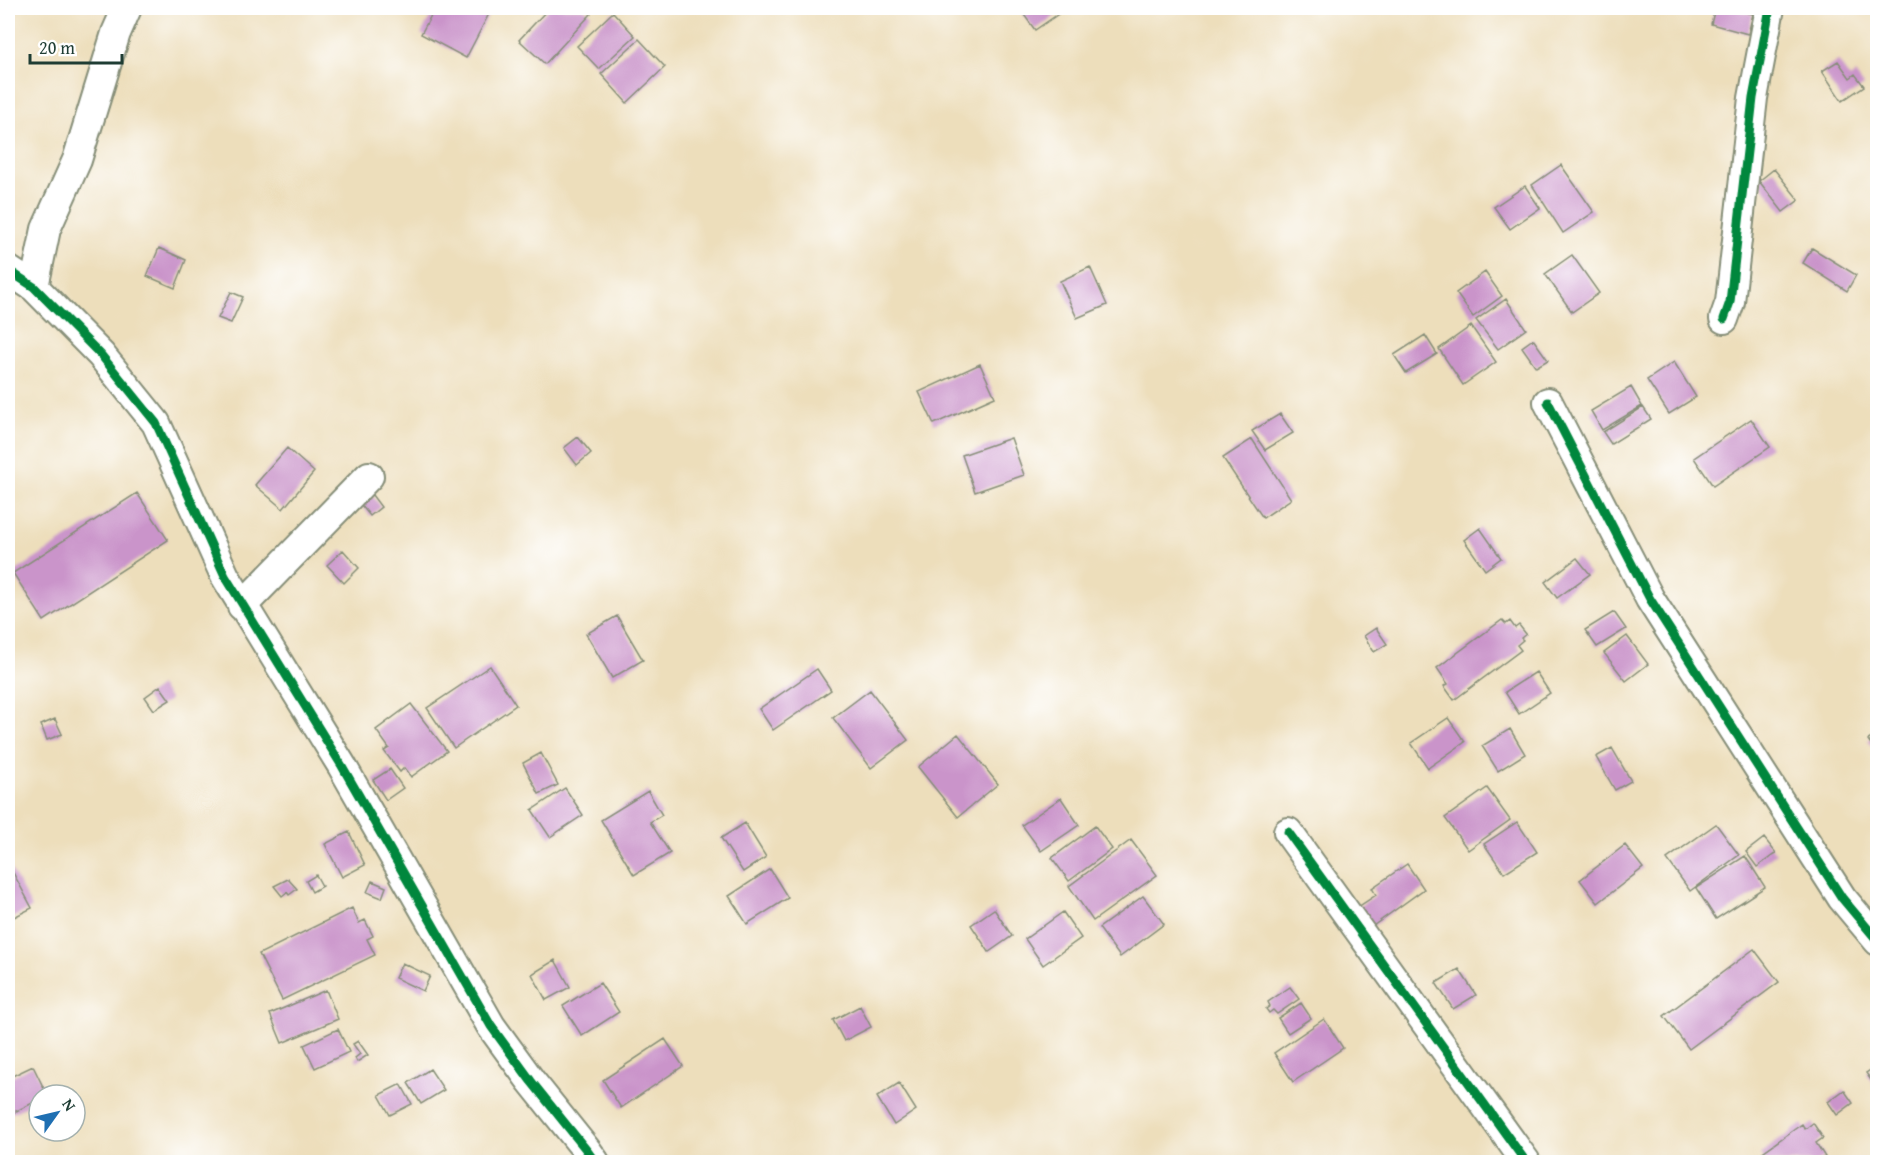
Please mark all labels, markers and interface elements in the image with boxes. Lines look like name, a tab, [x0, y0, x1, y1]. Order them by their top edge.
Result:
scale bar	[30, 27, 122, 65]
text: 20 m	[39, 34, 75, 61]
north arrow	[27, 1083, 87, 1143]
text: N	[56, 1093, 83, 1116]

